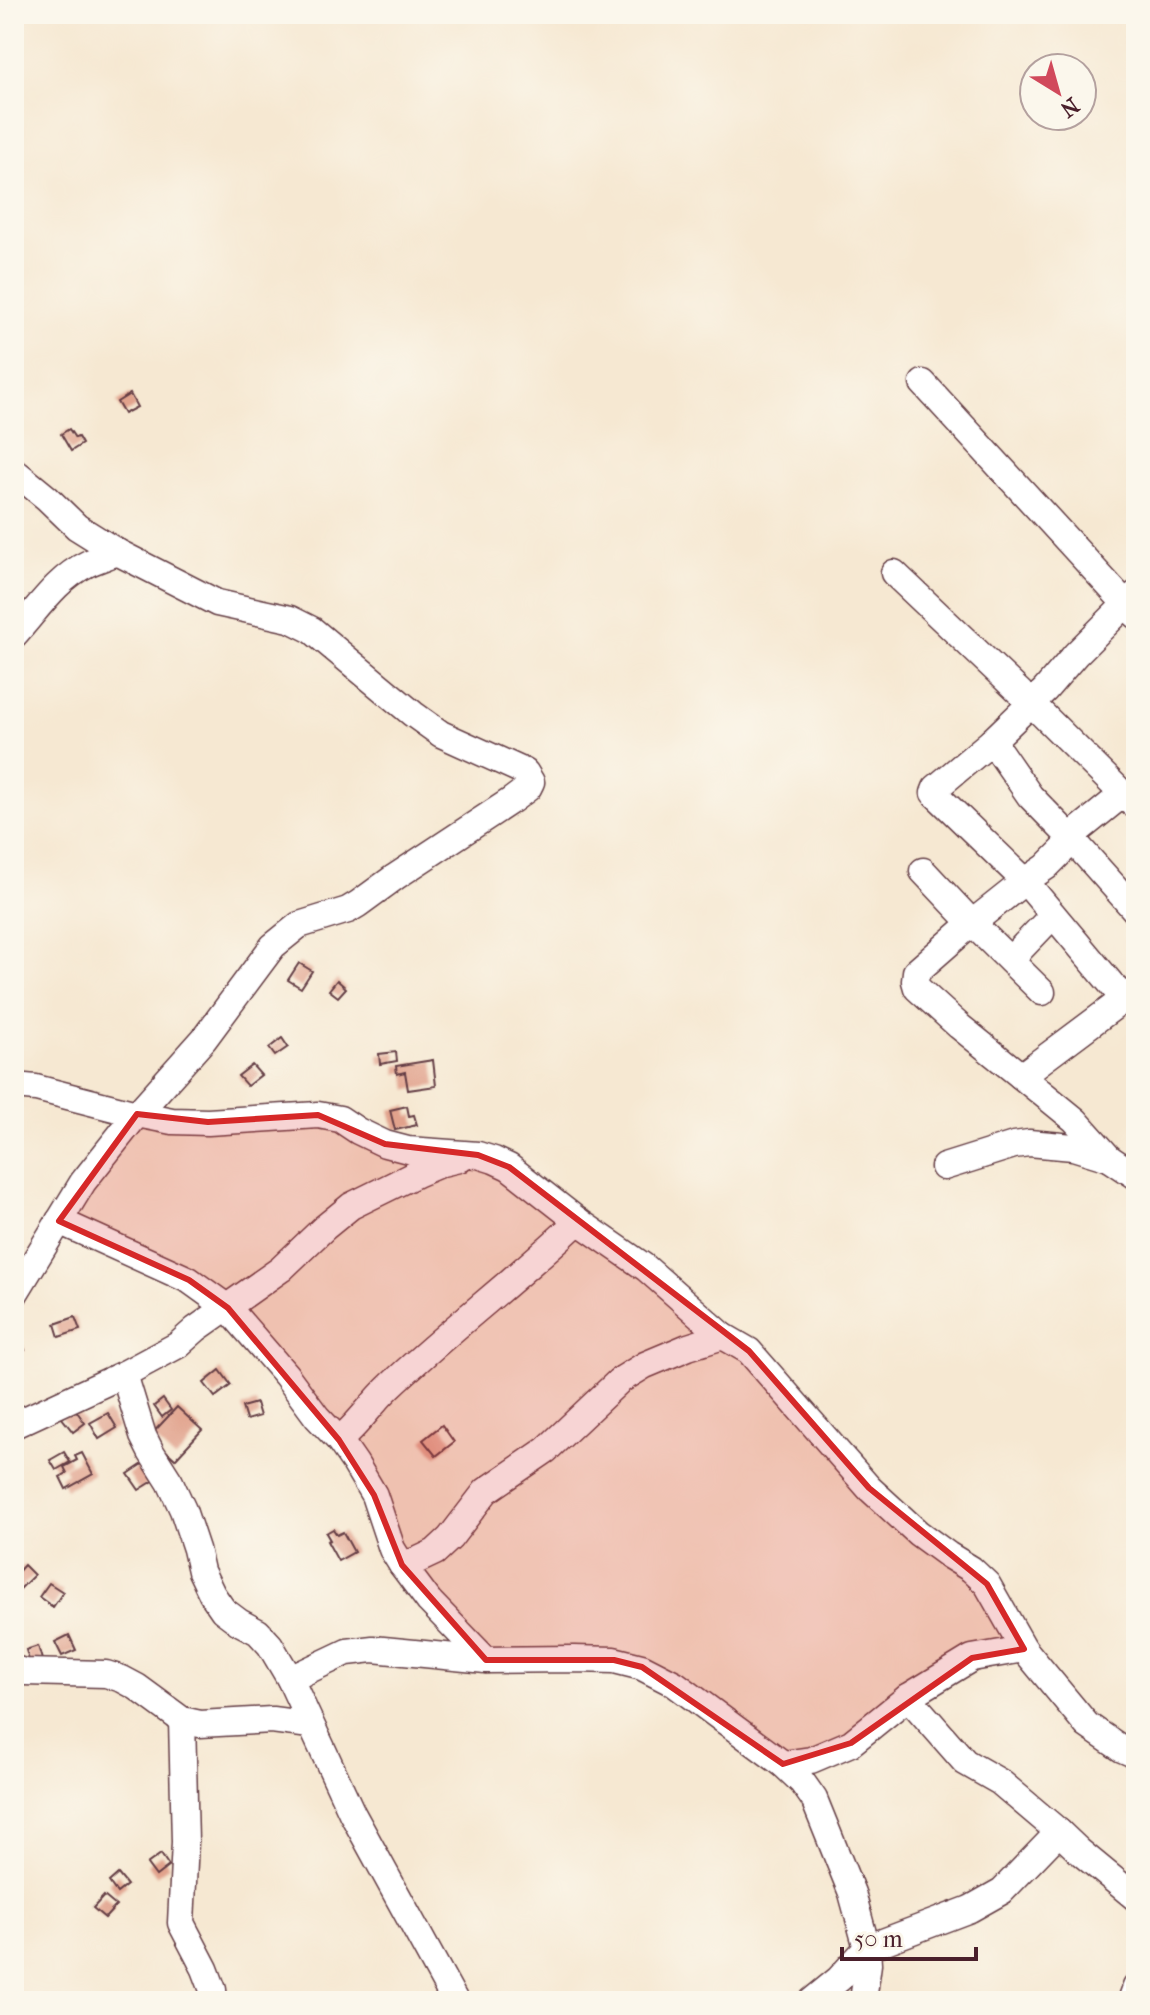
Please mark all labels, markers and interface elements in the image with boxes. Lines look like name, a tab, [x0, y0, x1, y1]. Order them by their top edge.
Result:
north arrow	[1018, 52, 1098, 132]
text: N	[1055, 92, 1084, 123]
scale bar	[842, 1911, 976, 1961]
text: 50 m	[854, 1925, 903, 1953]

